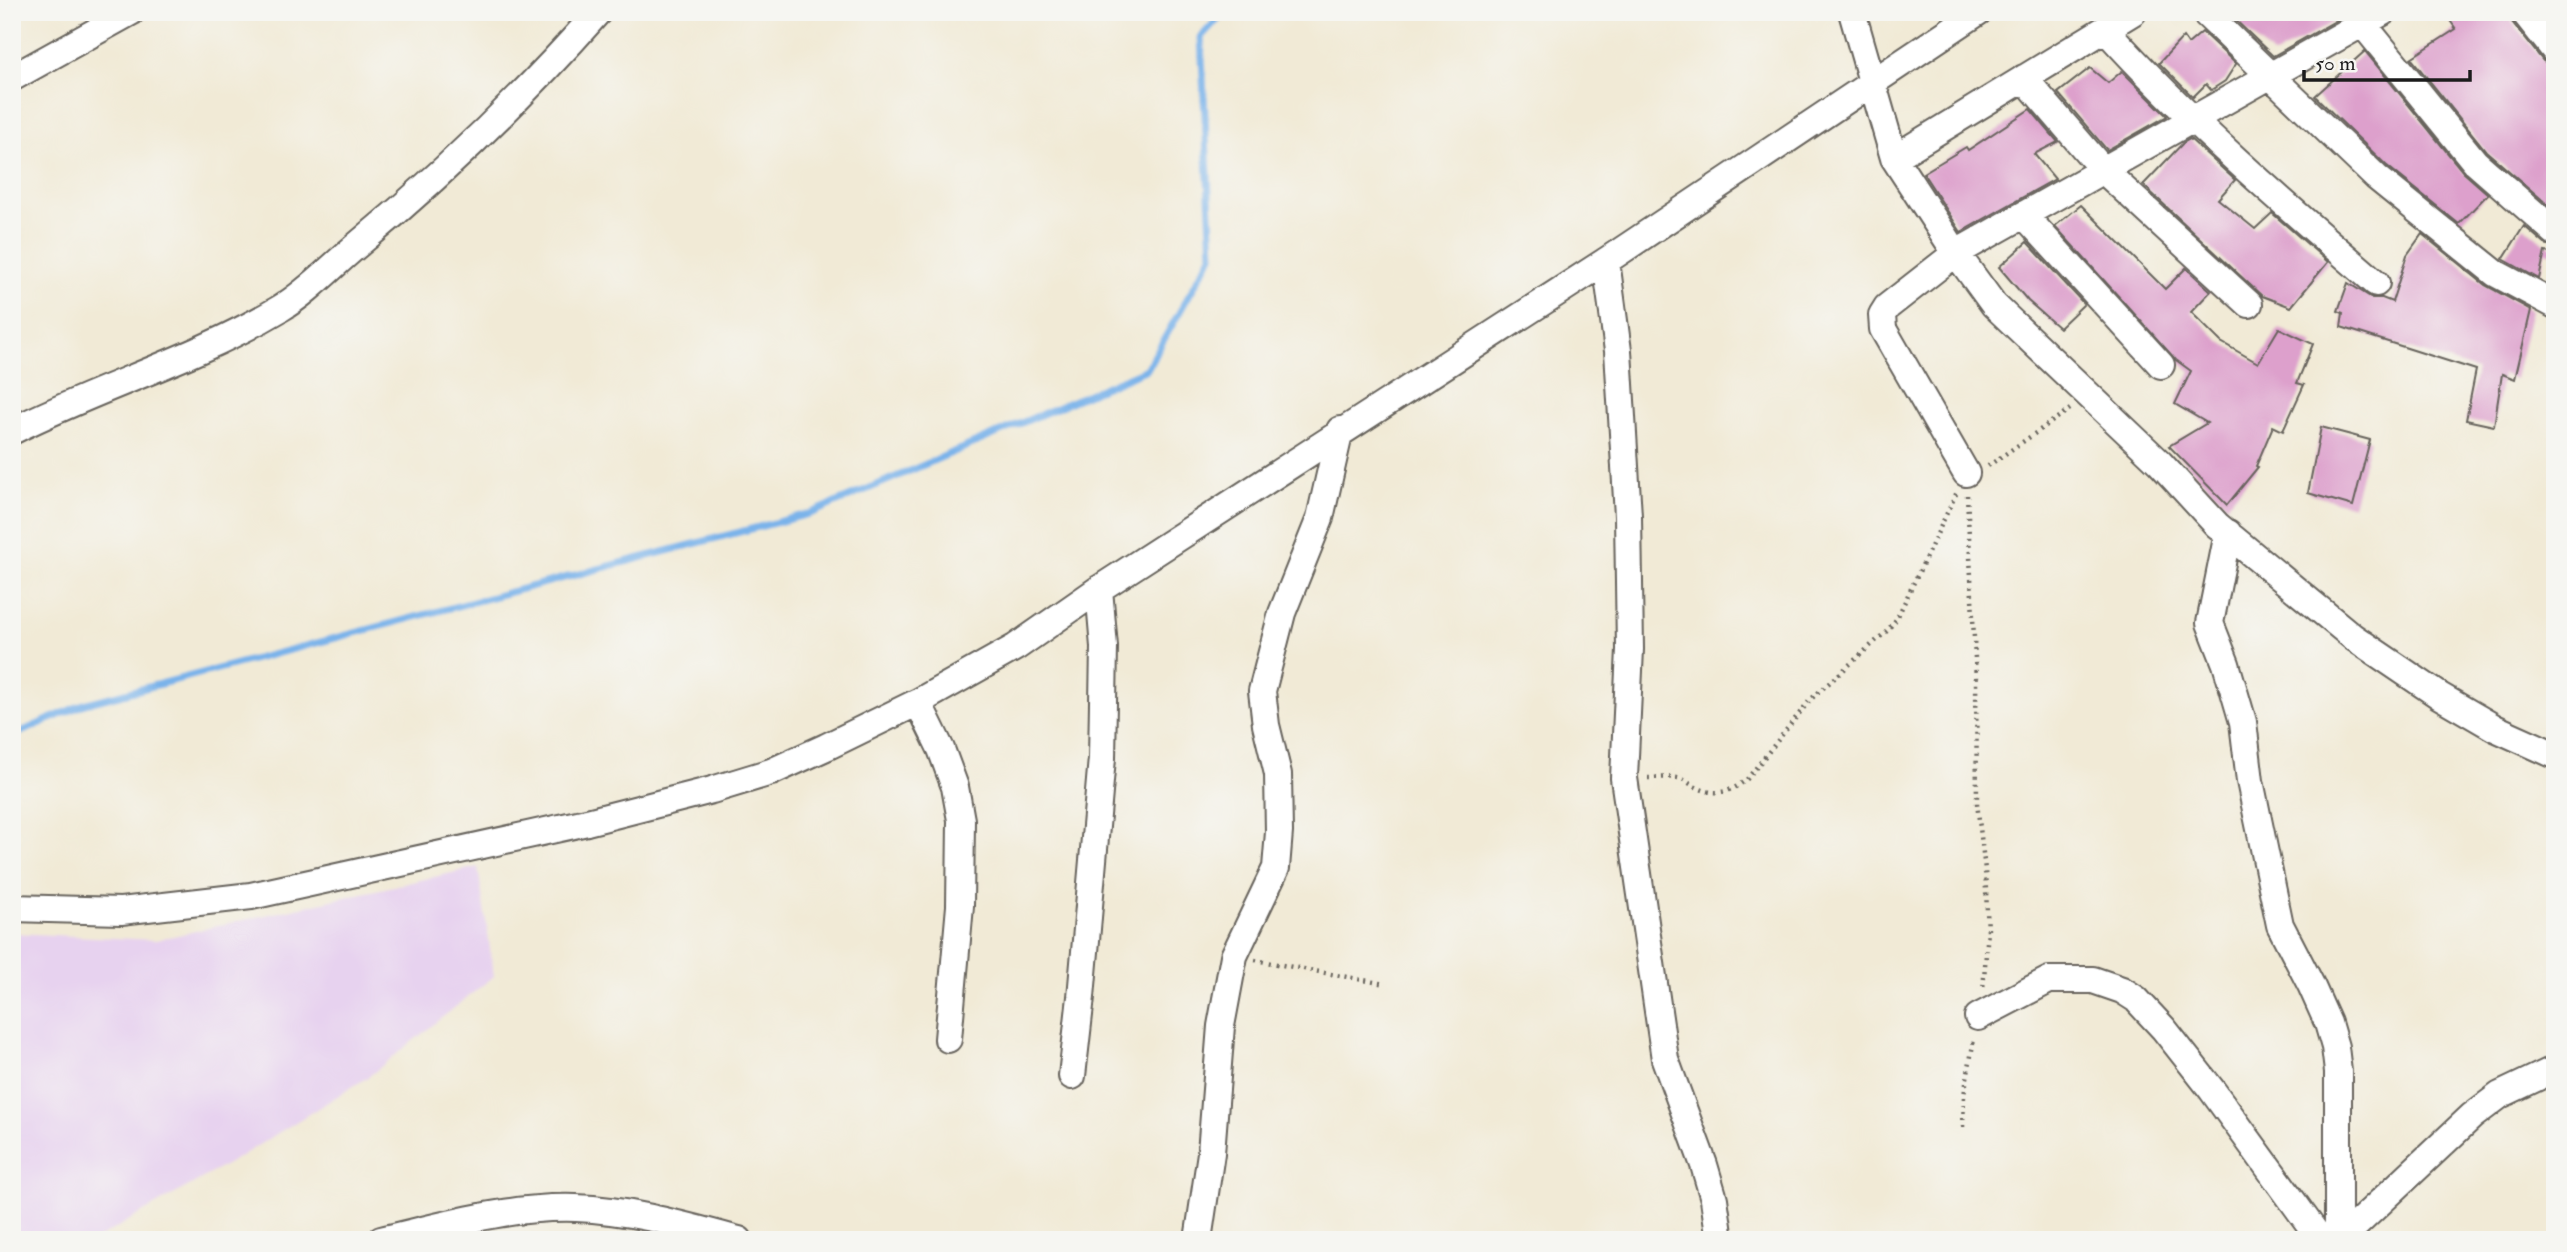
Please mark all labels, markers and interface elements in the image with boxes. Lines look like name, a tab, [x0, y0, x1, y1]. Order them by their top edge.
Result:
scale bar	[2304, 38, 2471, 82]
text: 50 m	[2315, 50, 2356, 77]

